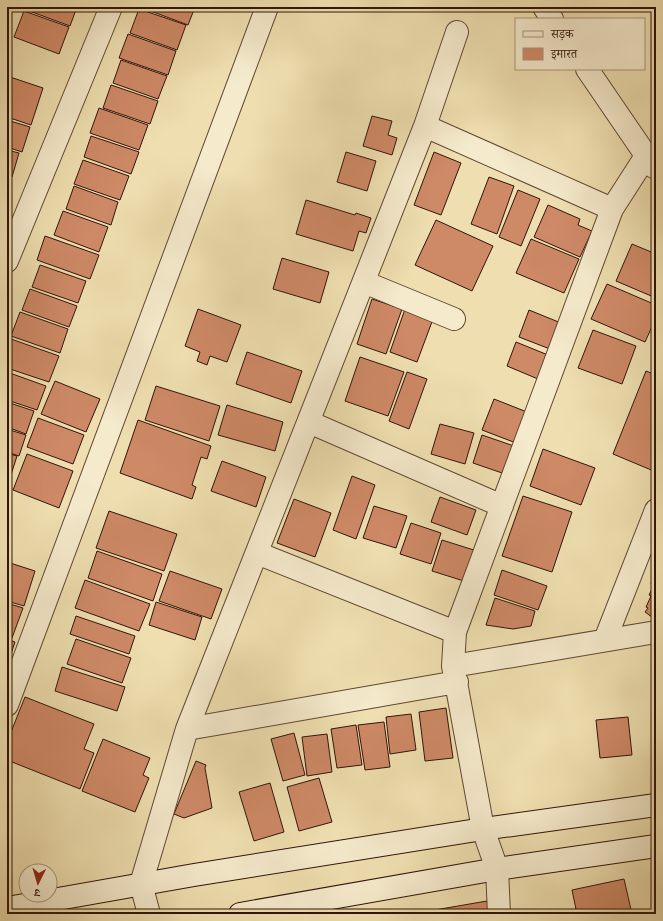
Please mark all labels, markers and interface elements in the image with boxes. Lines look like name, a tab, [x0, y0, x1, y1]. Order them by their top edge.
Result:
legend	[515, 18, 645, 70]
text: सड़क	[550, 27, 575, 42]
text: इमारत	[550, 47, 578, 62]
north arrow	[18, 863, 58, 903]
text: उ	[32, 885, 42, 899]

